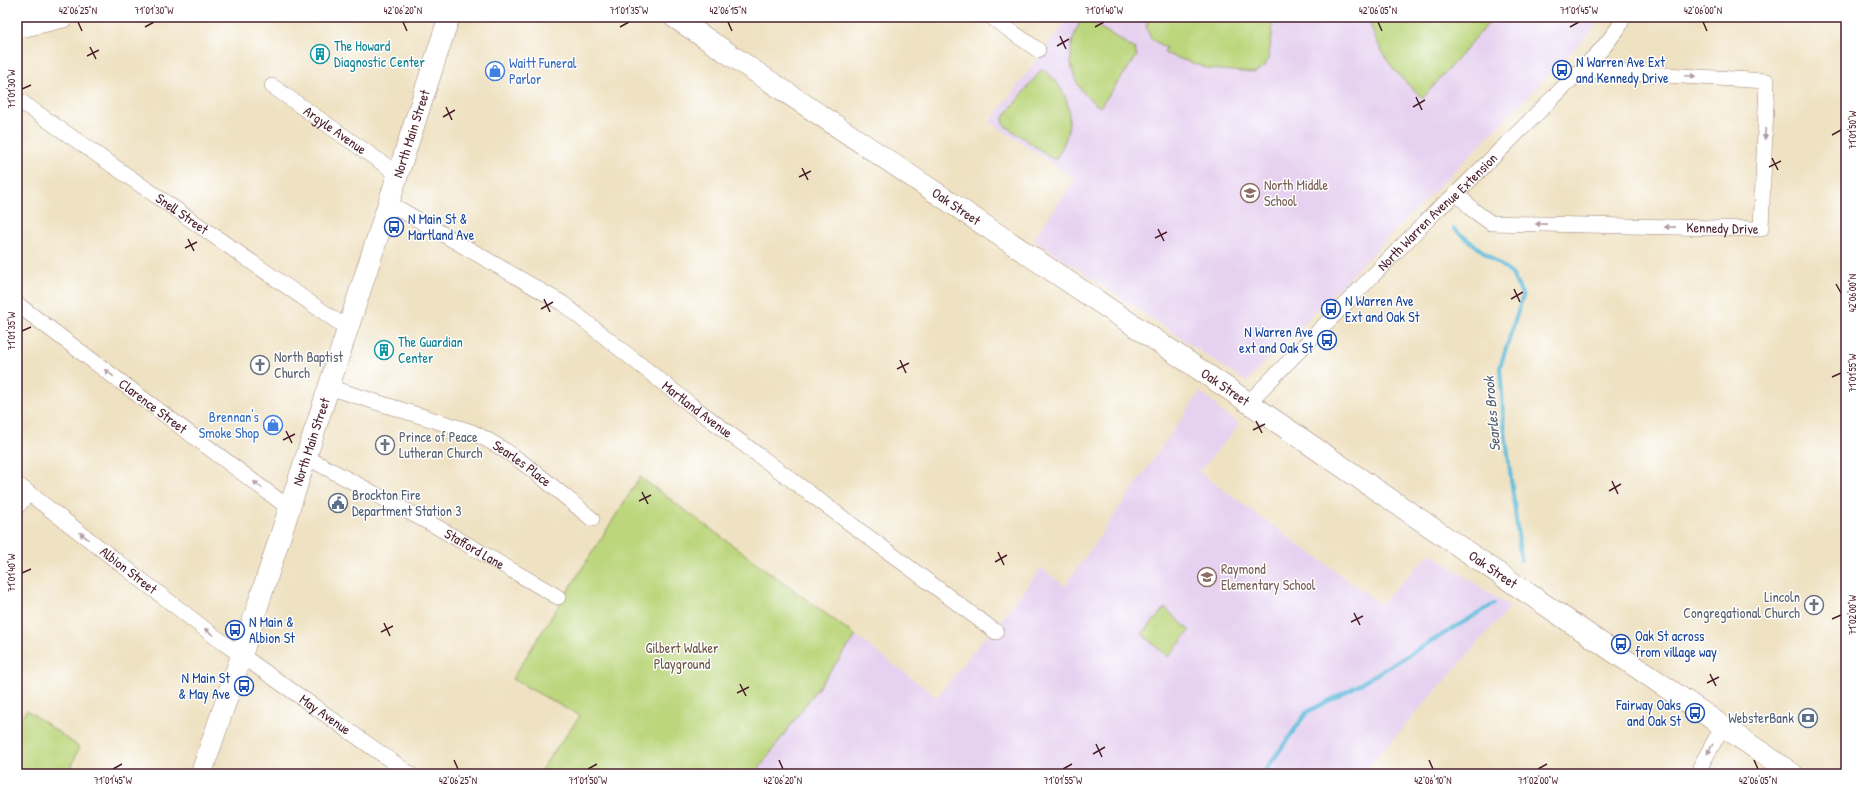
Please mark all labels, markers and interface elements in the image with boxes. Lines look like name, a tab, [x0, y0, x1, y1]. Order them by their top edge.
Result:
text: 42°06'25"N	[59, 4, 97, 17]
text: 71°01'30"W	[135, 4, 174, 17]
text: 42°06'20"N	[384, 4, 422, 17]
text: 71°01'35"W	[610, 4, 649, 17]
text: 42°06'15"N	[709, 4, 747, 17]
text: 71°01'40"W	[1085, 4, 1124, 17]
text: 42°06'05"N	[1359, 4, 1397, 17]
text: 71°01'45"W	[1560, 4, 1599, 17]
text: 42°06'00"N	[1684, 4, 1722, 17]
place label: The Howard Diagnostic Center	[334, 36, 425, 72]
building icon: The Howard Diagnostic Center	[309, 43, 331, 65]
place label: N Warren Ave Ext and Kennedy Drive	[1576, 52, 1669, 88]
place label: Waitt Funeral Parlor	[509, 53, 577, 88]
bus stop icon: N Warren Ave Ext and Kennedy Drive	[1551, 59, 1573, 81]
shop icon: Waitt Funeral Parlor	[484, 60, 506, 82]
text: 71°01'30"W	[5, 69, 18, 108]
one-way arrow	[1684, 73, 1696, 80]
street label: North Main Street	[387, 87, 434, 180]
street label: Argyle Avenue	[300, 101, 371, 158]
text: 71°01'50"W	[1846, 110, 1859, 149]
one-way arrow	[1762, 128, 1768, 141]
street label: North Warren Avenue Extension	[1373, 148, 1501, 275]
place label: North Middle School	[1264, 175, 1329, 210]
school or university icon: North Middle School	[1239, 182, 1261, 204]
street label: Oak Street	[929, 183, 985, 229]
street label: Snell Street	[152, 188, 213, 238]
place label: N Main St & Martland Ave	[408, 209, 475, 244]
bus stop icon: N Main St & Martland Ave	[383, 216, 405, 238]
street label: Kennedy Drive	[1686, 217, 1759, 238]
one-way arrow	[1535, 221, 1547, 228]
one-way arrow	[1663, 224, 1676, 230]
text: 42°06'00"N	[1846, 274, 1859, 312]
place label: N Warren Ave Ext and Oak St	[1345, 291, 1420, 326]
bus stop icon: N Warren Ave Ext and Oak St	[1320, 298, 1342, 320]
text: 71°01'35"W	[5, 311, 18, 350]
place label: N Warren Ave ext and Oak St	[1239, 322, 1313, 357]
bus stop icon: N Warren Ave ext and Oak St	[1316, 329, 1338, 351]
place label: The Guardian Center	[398, 332, 463, 367]
building icon: The Guardian Center	[373, 339, 395, 361]
place label: North Baptist Church	[274, 347, 343, 382]
text: 71°01'55"W	[1846, 353, 1859, 392]
church icon: North Baptist Church	[249, 354, 271, 376]
street label: Oak Street	[1198, 363, 1254, 410]
one-way arrow	[104, 369, 115, 377]
street label: Clarence Street	[115, 374, 192, 438]
water label: Searles Brook	[1478, 374, 1505, 453]
street label: Martland Avenue	[659, 376, 737, 442]
street label: North Main Street	[287, 395, 334, 488]
place label: Brennan's Smoke Shop	[199, 407, 259, 443]
shop icon: Brennan's Smoke Shop	[262, 414, 284, 436]
place label: Prince of Peace Lutheran Church	[399, 427, 482, 462]
church icon: Prince of Peace Lutheran Church	[374, 434, 396, 456]
street label: Searles Place	[490, 435, 556, 491]
one-way arrow	[252, 481, 263, 489]
place label: Brockton Fire Department Station 3	[352, 485, 462, 521]
public building icon: Brockton Fire Department Station 3	[327, 492, 349, 514]
street label: Stafford Lane	[441, 523, 509, 573]
one-way arrow	[79, 532, 90, 540]
street label: Albion Street	[96, 542, 162, 598]
street label: Oak Street	[1465, 546, 1522, 592]
text: 71°01'40"W	[5, 553, 18, 592]
place label: Raymond Elementary School	[1221, 559, 1316, 595]
school or university icon: Raymond Elementary School	[1196, 566, 1218, 588]
place label: Lincoln Congregational Church	[1683, 587, 1800, 623]
church icon: Lincoln Congregational Church	[1803, 594, 1825, 616]
text: 71°02'00"W	[1846, 594, 1859, 635]
place label: N Main & Albion St	[249, 612, 295, 647]
bus stop icon: N Main & Albion St	[224, 619, 246, 641]
place label: Oak St across from village way	[1635, 626, 1717, 662]
one-way arrow	[204, 628, 215, 637]
bus stop icon: Oak St across from village way	[1610, 633, 1632, 655]
park label: Gilbert Walker Playground	[646, 638, 719, 674]
place label: N Main St & May Ave	[178, 668, 230, 704]
bus stop icon: N Main St & May Ave	[233, 675, 255, 697]
street label: May Avenue	[296, 689, 355, 739]
place label: Fairway Oaks and Oak St	[1615, 695, 1681, 730]
bus stop icon: Fairway Oaks and Oak St	[1684, 702, 1706, 724]
bank icon: WebsterBank	[1797, 707, 1819, 729]
place label: WebsterBank	[1728, 708, 1794, 727]
one-way arrow	[1706, 744, 1713, 755]
text: 71°01'45"W	[94, 774, 133, 787]
text: 42°06'25"N	[439, 774, 477, 787]
text: 71°01'50"W	[569, 774, 608, 787]
text: 42°06'20"N	[764, 774, 802, 787]
text: 71°01'55"W	[1044, 774, 1083, 787]
text: 42°06'10"N	[1414, 774, 1452, 787]
text: 71°02'00"W	[1518, 774, 1559, 787]
text: 42°06'05"N	[1739, 774, 1777, 787]

